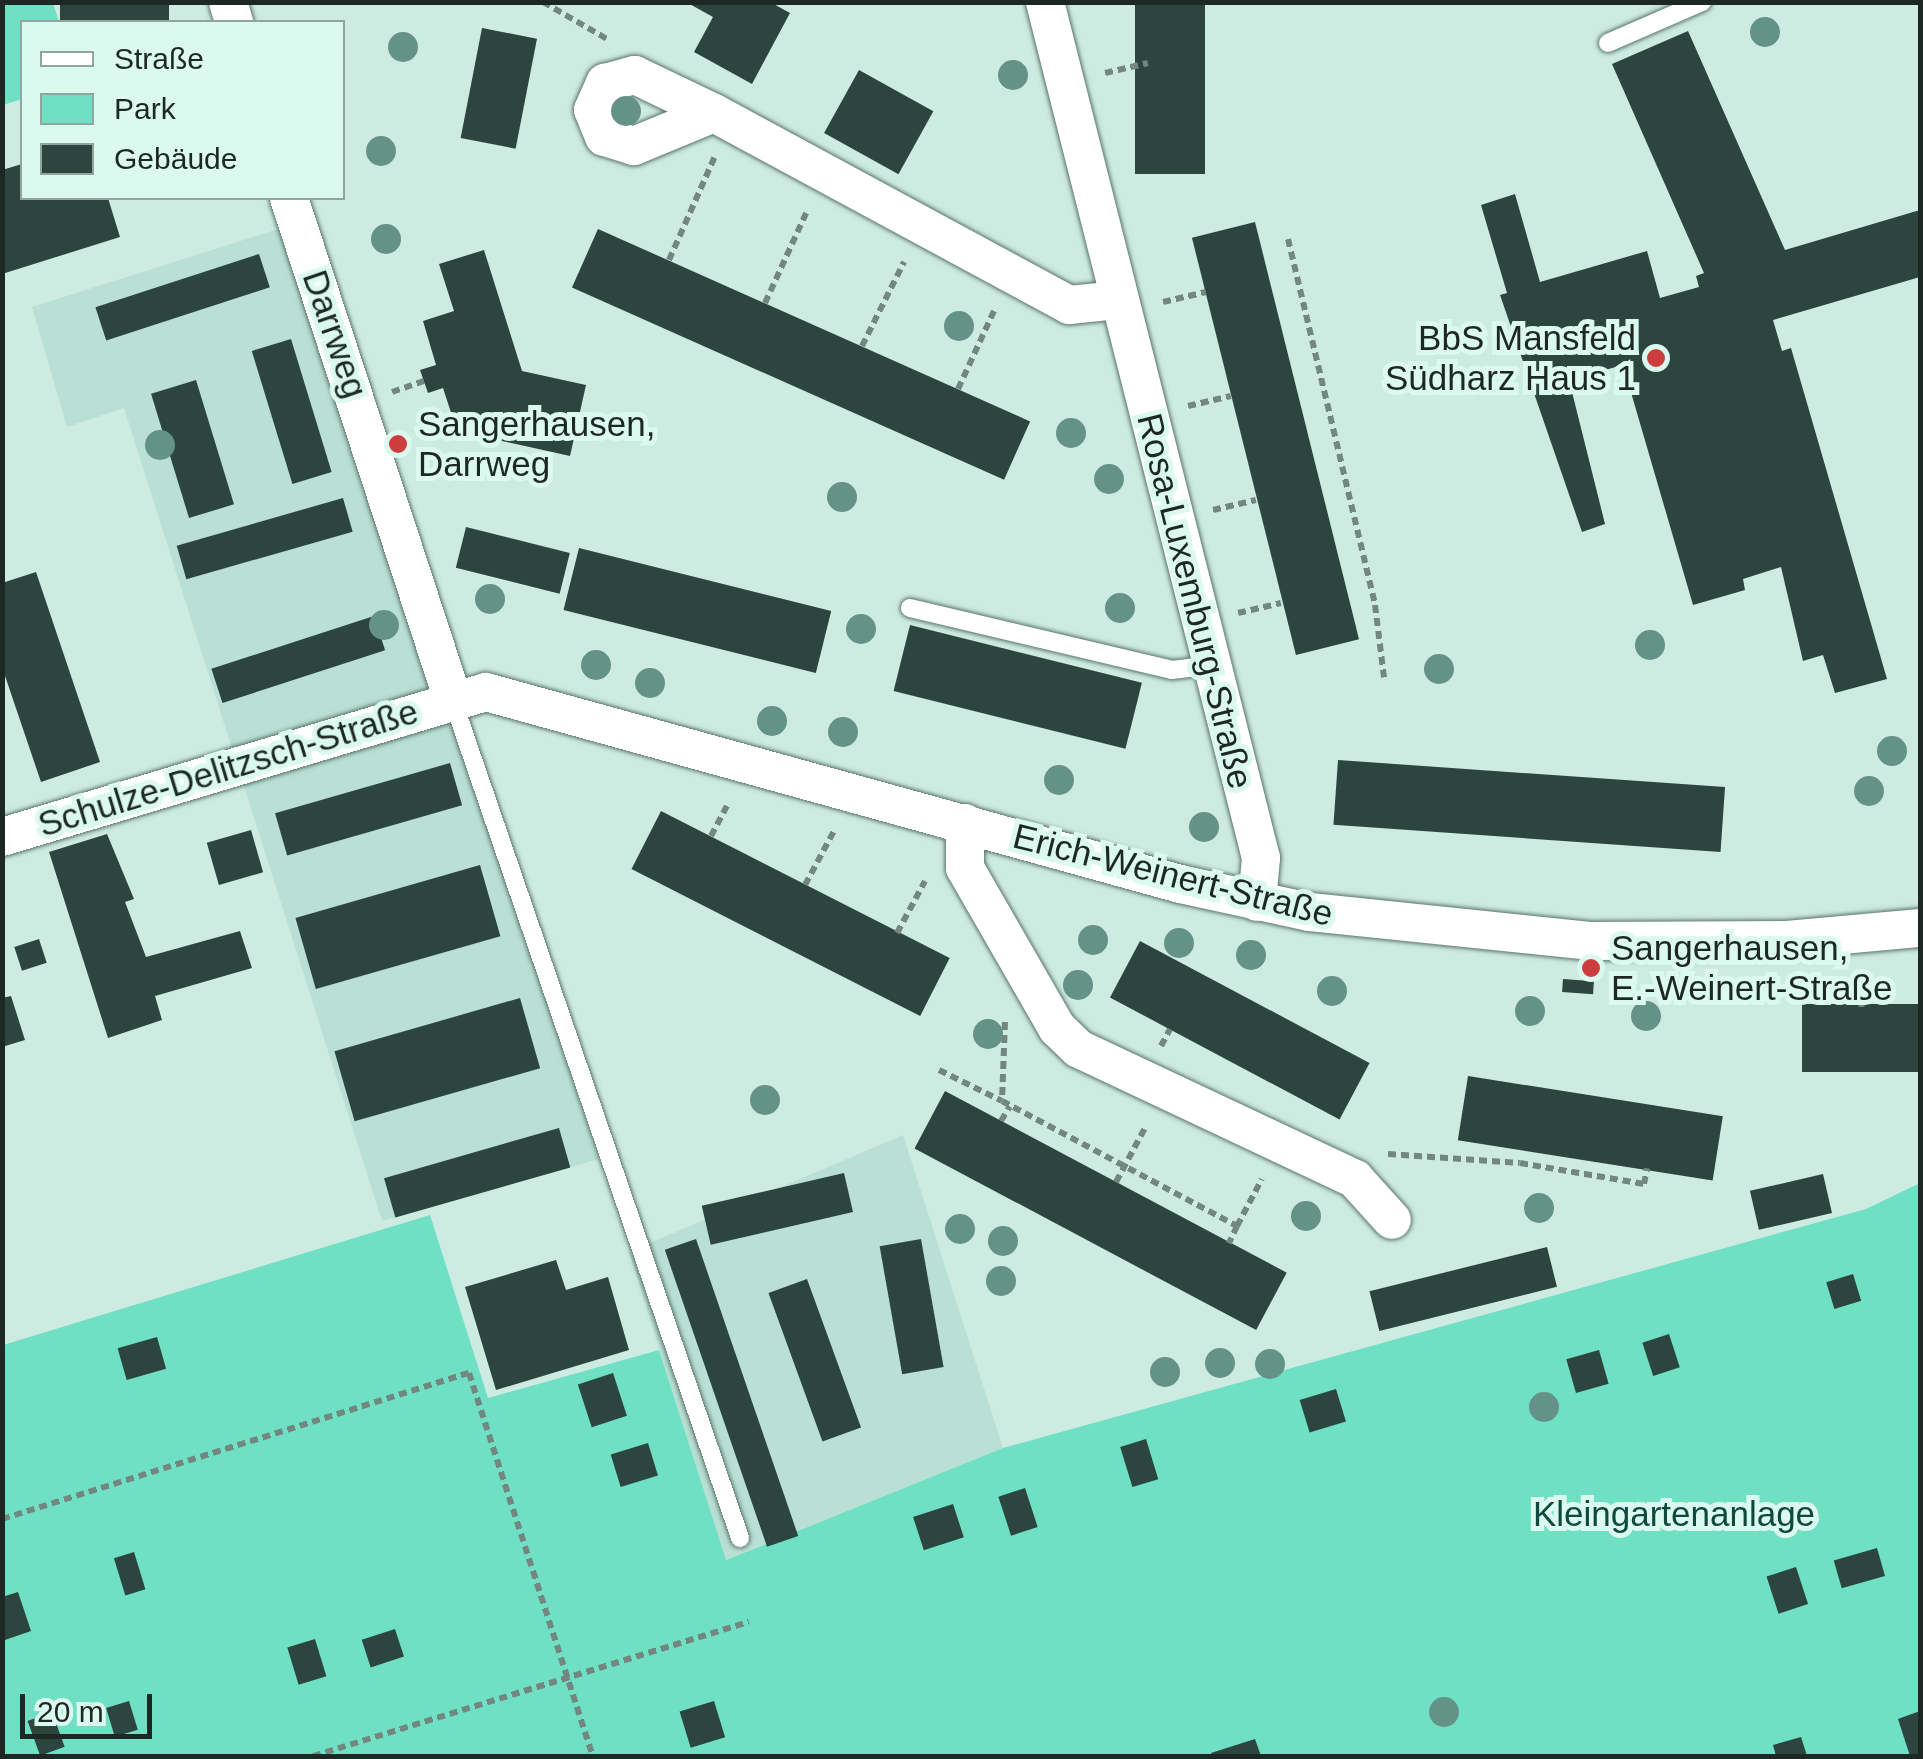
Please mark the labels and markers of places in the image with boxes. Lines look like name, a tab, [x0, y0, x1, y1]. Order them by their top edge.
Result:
place label: BbS Mansfeld Südharz Haus 1	[1385, 317, 1636, 399]
marker: BbS Mansfeld Südharz Haus 1	[1645, 347, 1667, 369]
place label: Sangerhausen, Darrweg	[418, 403, 655, 485]
marker: Sangerhausen, Darrweg	[387, 433, 409, 455]
place label: Sangerhausen, E.-Weinert-Straße	[1611, 927, 1892, 1009]
marker: Sangerhausen, E.-Weinert-Straße	[1580, 957, 1602, 979]

